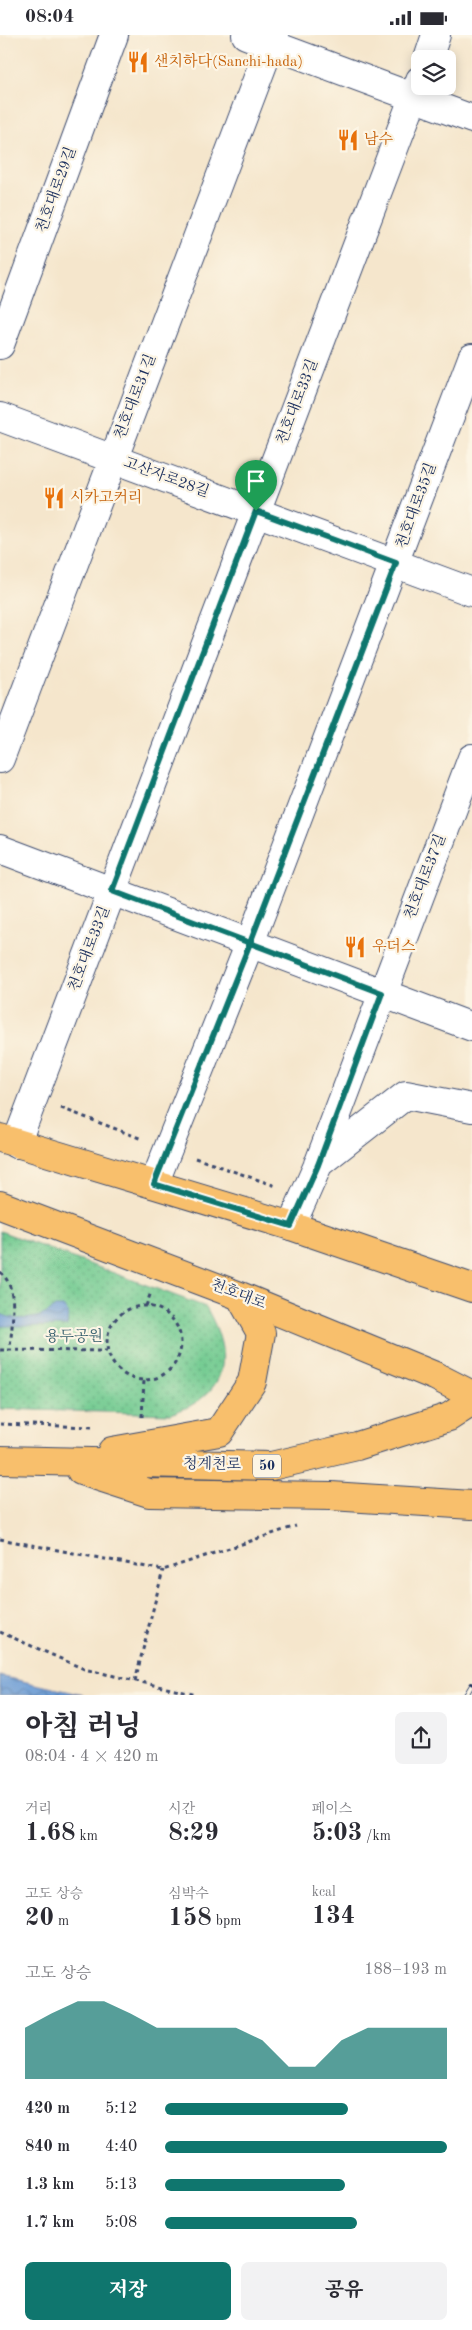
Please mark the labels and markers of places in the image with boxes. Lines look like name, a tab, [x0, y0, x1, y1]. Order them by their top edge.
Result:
restaurant icon: 샌치하다(Sanchi-hada)	[125, 49, 151, 75]
place label: 샌치하다(Sanchi-hada)	[154, 53, 303, 70]
restaurant icon: 남수	[335, 127, 361, 153]
place label: 남수	[364, 131, 393, 148]
pin	[235, 460, 277, 511]
restaurant icon: 시카고커리	[41, 485, 67, 511]
place label: 시카고커리	[70, 489, 142, 506]
restaurant icon: 우더스	[342, 934, 368, 960]
place label: 우더스	[372, 938, 416, 955]

